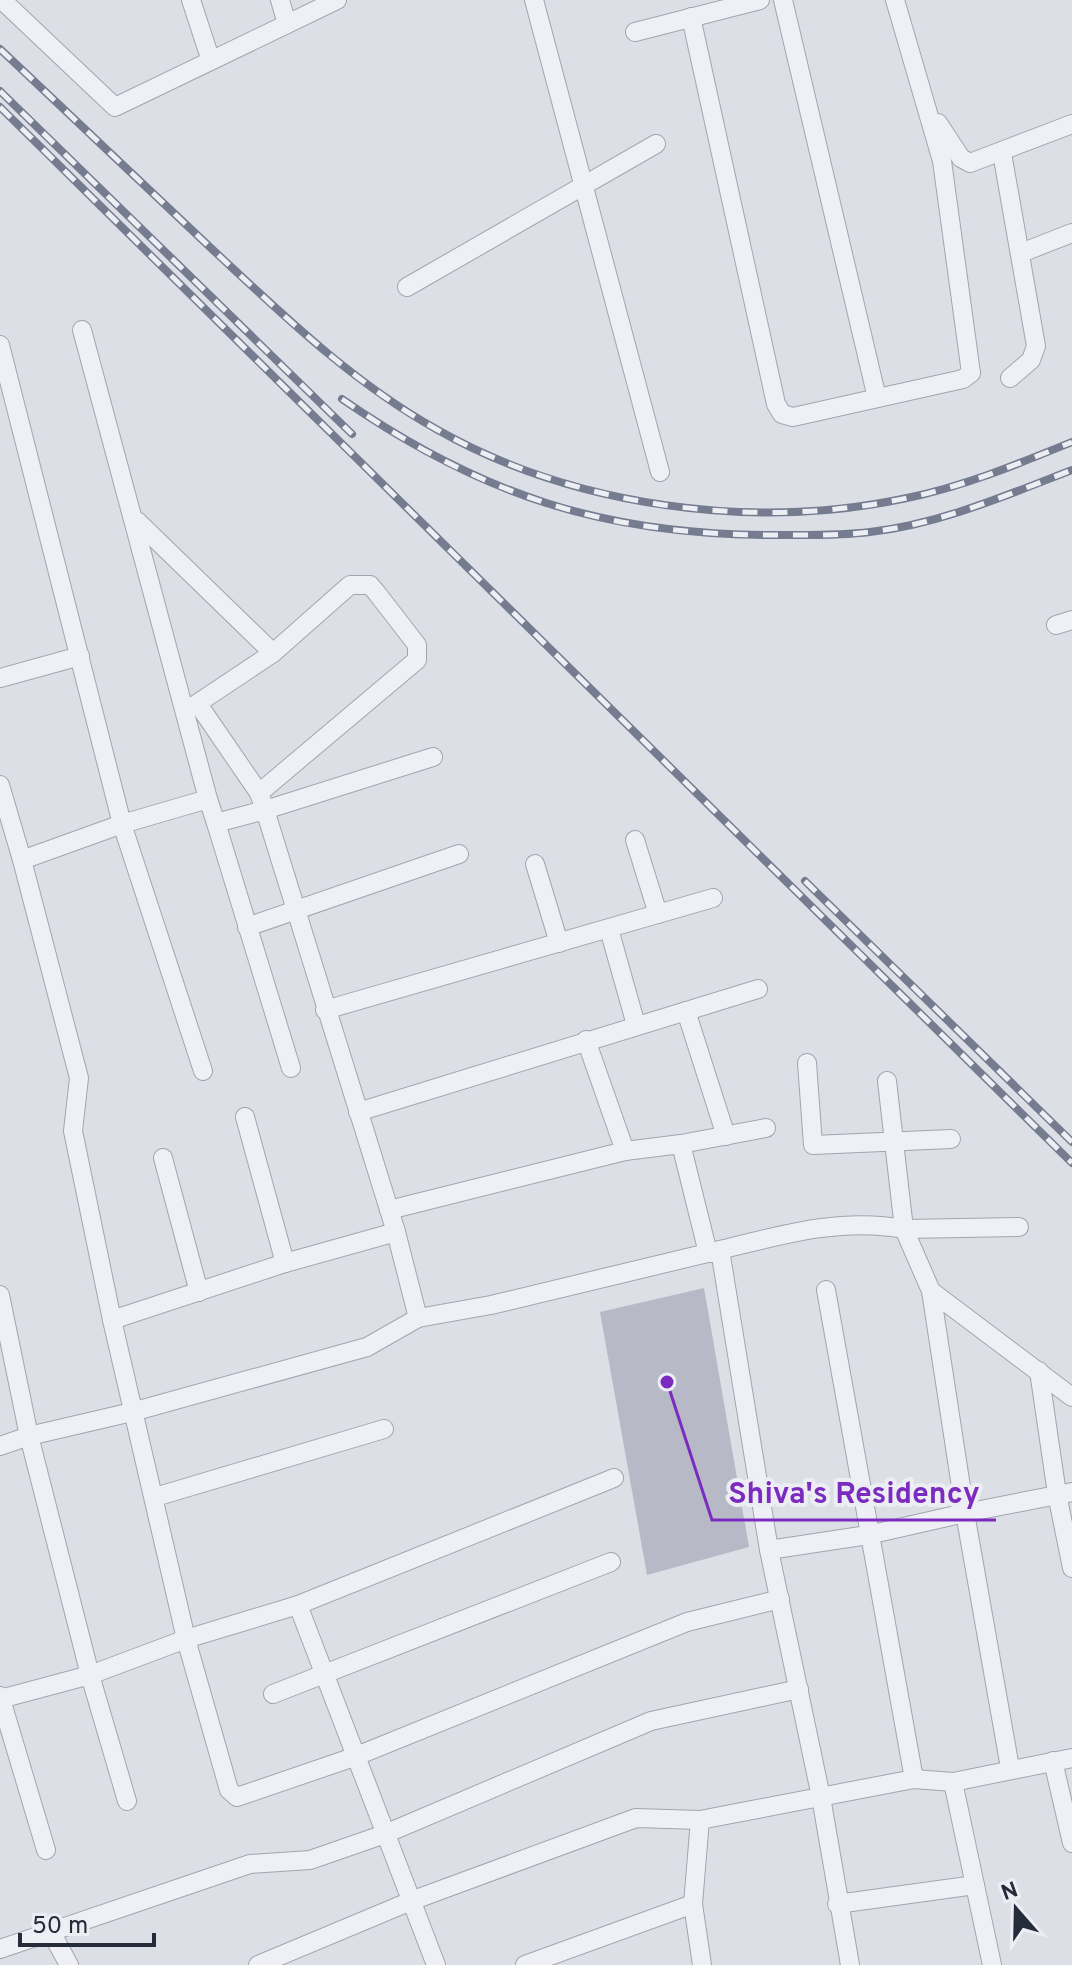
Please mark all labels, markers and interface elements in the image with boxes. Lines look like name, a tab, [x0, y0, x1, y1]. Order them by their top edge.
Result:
callout: Shiva's Residency	[712, 1466, 996, 1520]
text: Shiva's Residency	[728, 1477, 980, 1514]
north arrow	[976, 1869, 1056, 1949]
text: N	[998, 1877, 1022, 1908]
scale bar	[20, 1897, 154, 1947]
text: 50 m	[32, 1912, 88, 1942]

